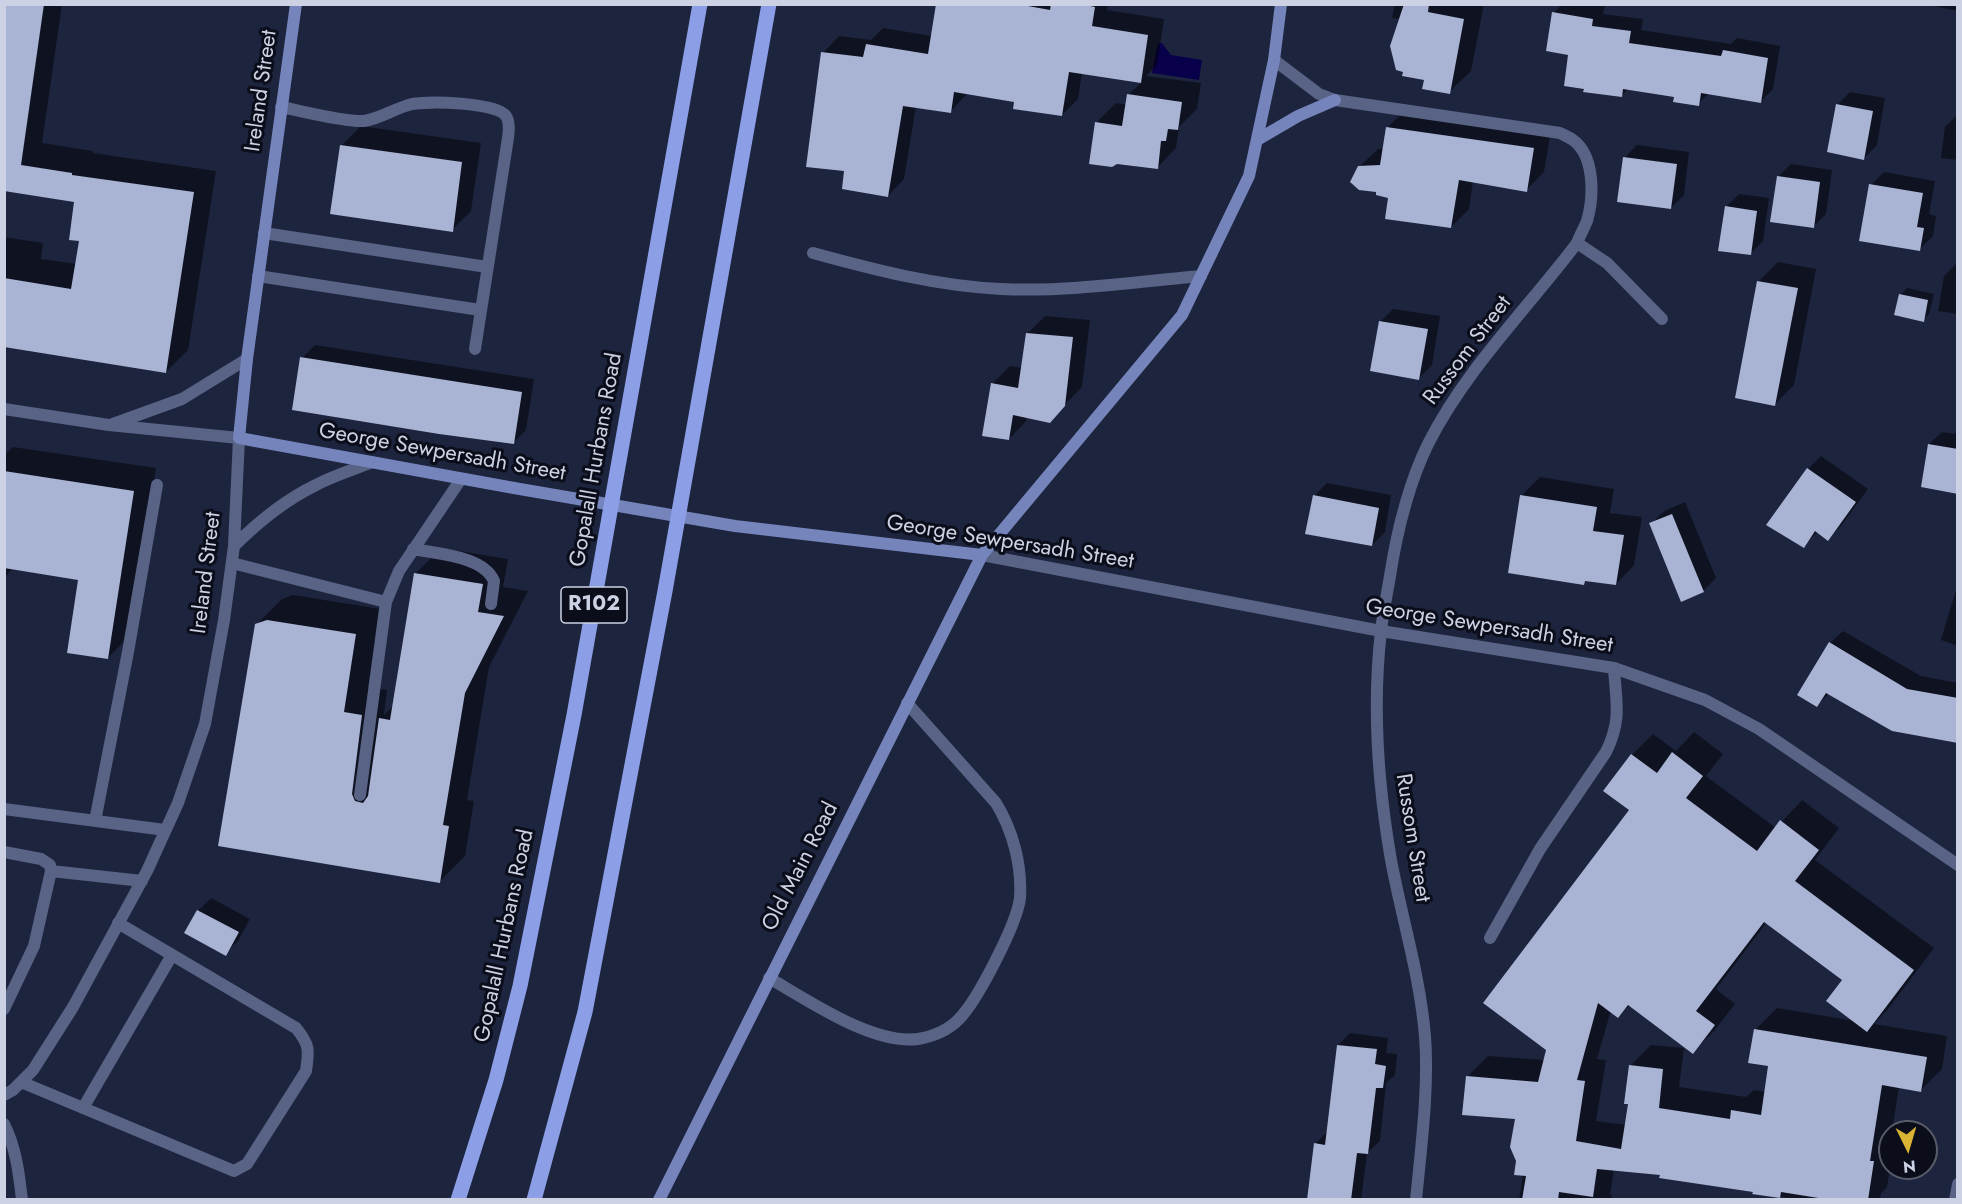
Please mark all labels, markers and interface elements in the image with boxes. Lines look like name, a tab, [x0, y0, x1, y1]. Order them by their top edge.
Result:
street label: Ireland Street	[240, 28, 284, 154]
street label: Russom Street	[1418, 291, 1518, 411]
street label: Gopalall Hurbans Road	[565, 351, 629, 569]
street label: George Sewpersadh Street	[317, 418, 567, 488]
street label: Ireland Street	[186, 510, 228, 636]
street label: George Sewpersadh Street	[884, 510, 1136, 576]
road number: R102	[561, 587, 627, 623]
street label: George Sewpersadh Street	[1363, 594, 1615, 660]
street label: Russom Street	[1389, 772, 1435, 904]
street label: Old Main Road	[757, 798, 845, 936]
street label: Gopalall Hurbans Road	[470, 827, 540, 1045]
north arrow	[1878, 1120, 1938, 1180]
text: N	[1902, 1154, 1917, 1178]

